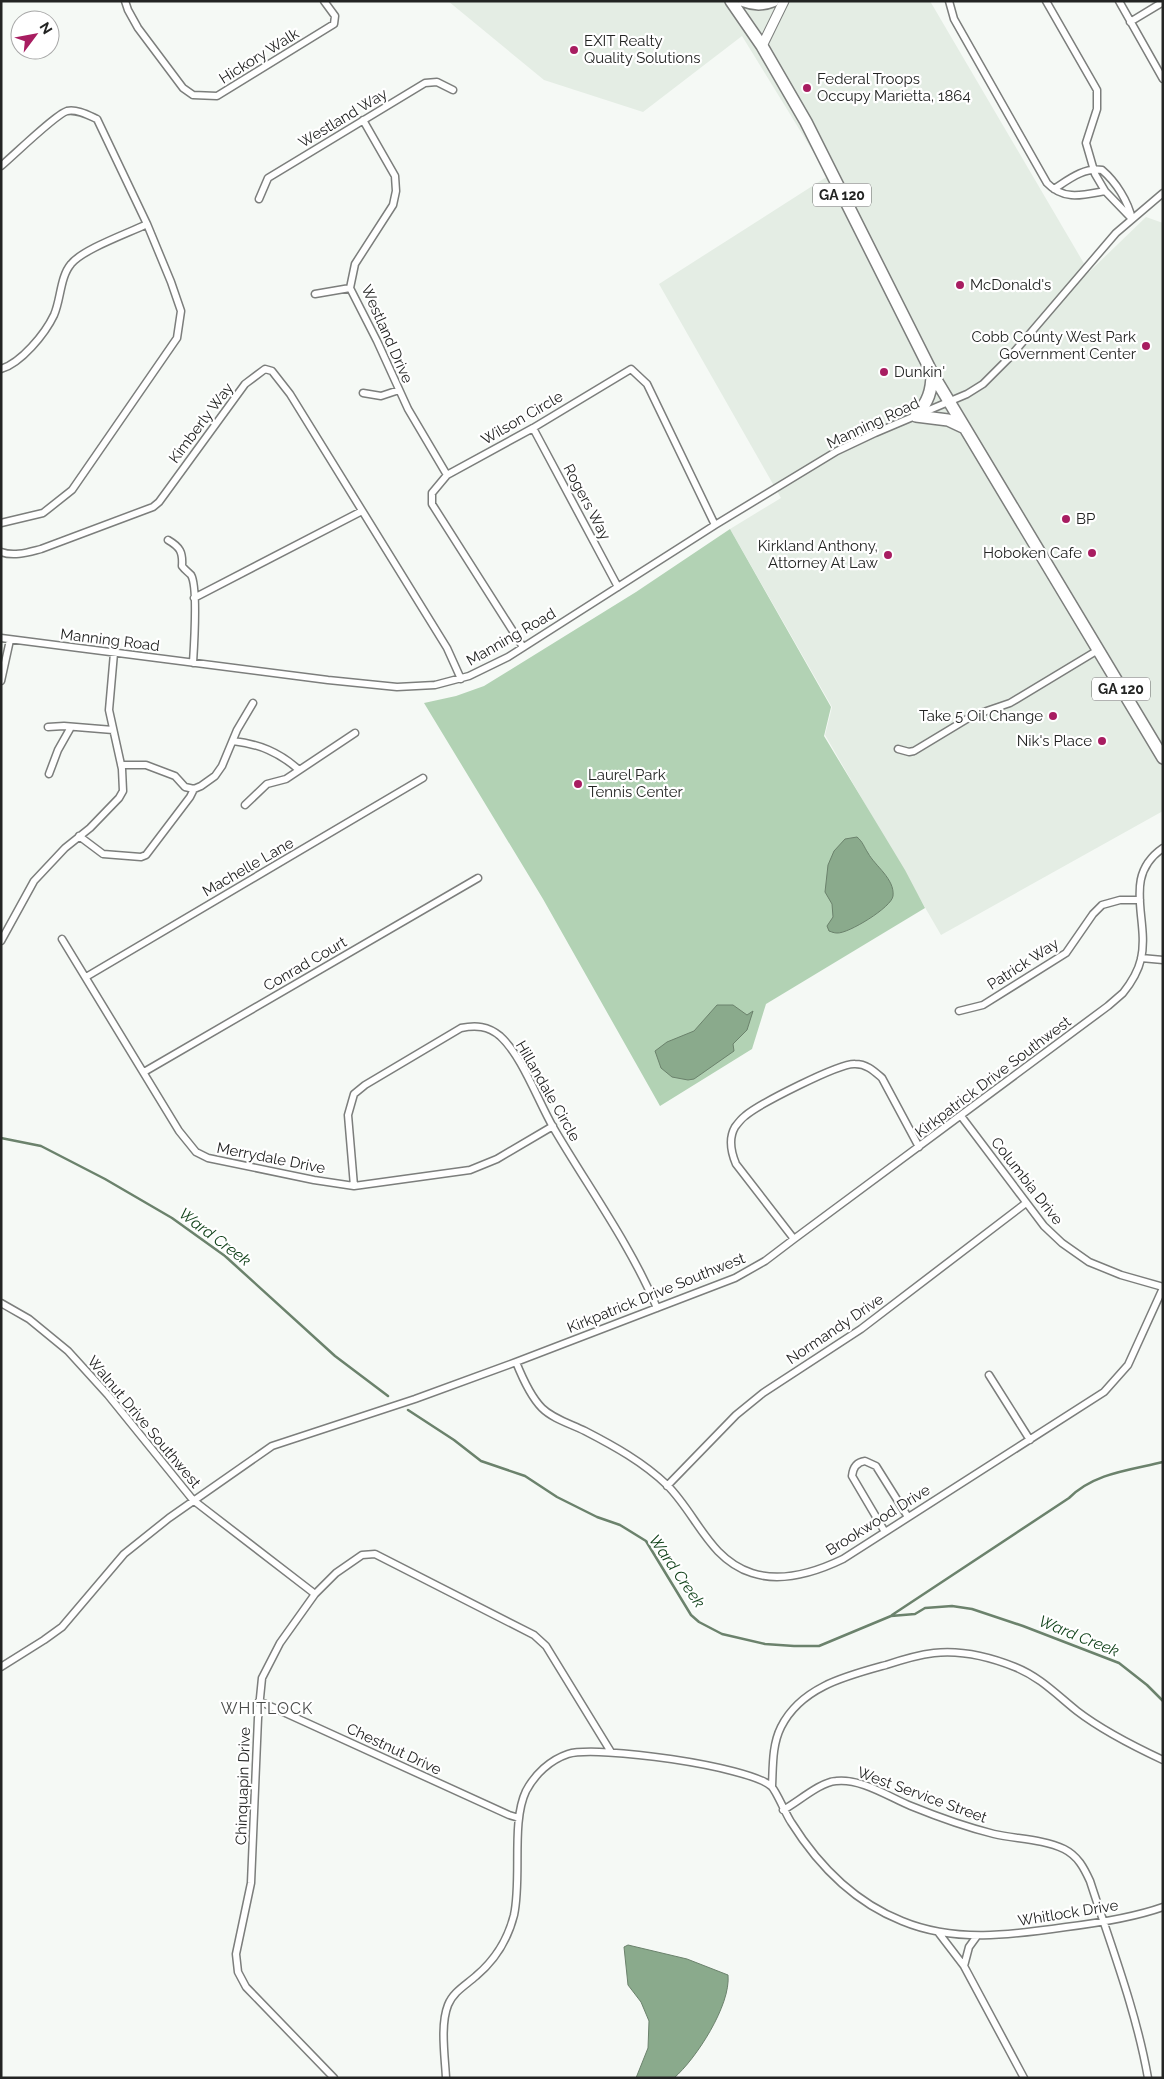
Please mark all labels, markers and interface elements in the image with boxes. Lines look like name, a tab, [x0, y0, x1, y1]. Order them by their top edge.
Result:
north arrow	[10, 10, 60, 60]
text: N	[36, 19, 56, 37]
street label: Hickory Walk	[216, 24, 302, 88]
place label: EXIT Realty Quality Solutions	[584, 32, 700, 67]
marker: EXIT Realty Quality Solutions	[568, 44, 580, 56]
place label: Federal Troops Occupy Marietta, 1864	[817, 70, 971, 105]
marker: Federal Troops Occupy Marietta, 1864	[801, 82, 813, 94]
street label: Westland Way	[295, 84, 391, 152]
road number: GA 120	[813, 184, 871, 206]
place label: McDonald's	[970, 276, 1051, 294]
marker: McDonald's	[954, 279, 966, 291]
street label: Westland Drive	[357, 282, 417, 386]
place label: Cobb County West Park Government Center	[971, 328, 1137, 363]
marker: Cobb County West Park Government Center	[1140, 340, 1152, 352]
place label: Dunkin'	[894, 363, 945, 381]
marker: Dunkin'	[878, 366, 890, 378]
street label: Kimberly Way	[165, 379, 237, 467]
street label: Wilson Circle	[478, 387, 566, 449]
street label: Manning Road	[824, 394, 922, 452]
street label: Rogers Way	[559, 461, 615, 543]
place label: BP	[1076, 510, 1095, 528]
marker: BP	[1060, 513, 1072, 525]
place label: Kirkland Anthony, Attorney At Law	[758, 537, 878, 572]
place label: Hoboken Cafe	[983, 544, 1082, 562]
marker: Hoboken Cafe	[1086, 547, 1098, 559]
marker: Kirkland Anthony, Attorney At Law	[882, 549, 894, 561]
street label: Manning Road	[463, 604, 559, 670]
street label: Manning Road	[59, 625, 161, 655]
road number: GA 120	[1092, 678, 1150, 701]
place label: Take 5 Oil Change	[919, 707, 1043, 725]
marker: Take 5 Oil Change	[1047, 710, 1059, 722]
place label: Nik's Place	[1017, 732, 1092, 750]
marker: Nik's Place	[1096, 735, 1108, 747]
place label: Laurel Park Tennis Center	[588, 766, 684, 801]
marker: Laurel Park Tennis Center	[572, 778, 584, 790]
street label: Machelle Lane	[199, 834, 297, 900]
street label: Conrad Court	[260, 933, 350, 995]
street label: Patrick Way	[984, 934, 1062, 994]
street label: Kirkpatrick Drive Southwest	[912, 1013, 1074, 1141]
street label: Hillandale Circle	[512, 1037, 584, 1145]
street label: Columbia Drive	[987, 1134, 1067, 1229]
street label: Merrydale Drive	[215, 1139, 327, 1177]
water label: Ward Creek	[175, 1204, 255, 1270]
street label: Kirkpatrick Drive Southwest	[564, 1249, 748, 1337]
street label: Normandy Drive	[783, 1290, 887, 1368]
street label: Walnut Drive Southwest	[83, 1352, 205, 1492]
street label: Brookwood Drive	[823, 1481, 934, 1559]
water label: Ward Creek	[645, 1531, 709, 1612]
water label: Ward Creek	[1036, 1611, 1122, 1661]
district label: WHITLOCK	[221, 1699, 313, 1718]
street label: Chestnut Drive	[344, 1719, 444, 1779]
street label: Chinquapin Drive	[232, 1726, 254, 1845]
street label: West Service Street	[855, 1763, 989, 1827]
street label: Whitlock Drive	[1016, 1896, 1120, 1930]

